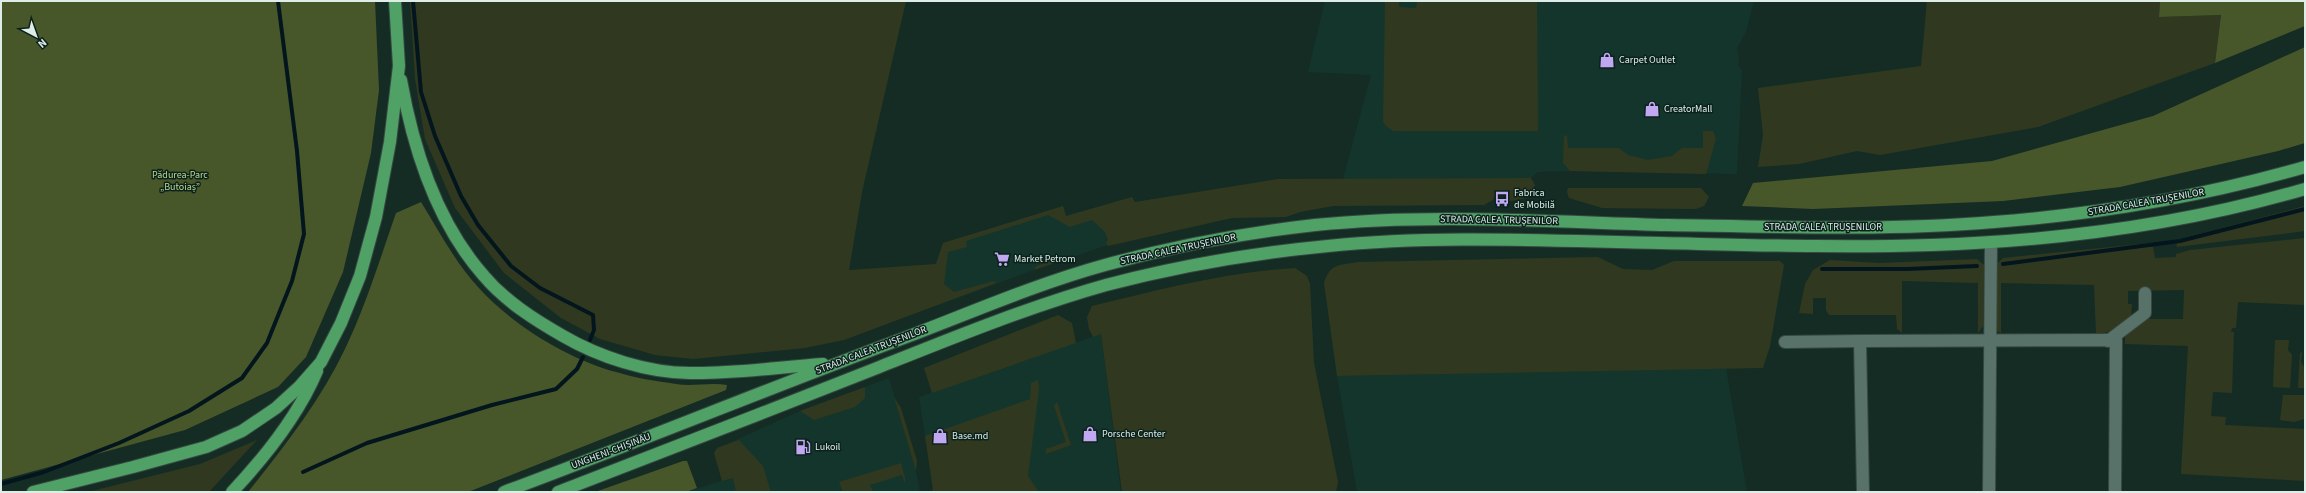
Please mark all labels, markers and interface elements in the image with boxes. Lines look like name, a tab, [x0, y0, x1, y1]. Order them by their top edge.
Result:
north arrow	[16, 16, 56, 56]
text: N	[35, 35, 50, 51]
shop icon: Carpet Outlet	[1598, 51, 1616, 69]
place label: Carpet Outlet	[1619, 53, 1676, 67]
shop icon: CreatorMall	[1643, 100, 1661, 118]
place label: CreatorMall	[1664, 102, 1713, 116]
park label: Pădurea-Parc „Butoiaș”	[152, 168, 208, 194]
street label: STRADA CALEA TRUȘENILOR	[2087, 185, 2206, 219]
place label: Fabrica de Mobilă	[1514, 186, 1555, 212]
bus stop icon: Fabrica de Mobilă	[1493, 190, 1511, 208]
street label: STRADA CALEA TRUȘENILOR	[1440, 212, 1558, 228]
street label: STRADA CALEA TRUȘENILOR	[1764, 220, 1882, 234]
street label: STRADA CALEA TRUȘENILOR	[1119, 230, 1237, 268]
supermarket icon: Market Petrom	[993, 250, 1011, 268]
place label: Market Petrom	[1014, 252, 1076, 266]
street label: STRADA CALEA TRUȘENILOR	[813, 322, 929, 378]
shop icon: Porsche Center	[1081, 425, 1099, 443]
shop icon: Base.md	[931, 427, 949, 445]
place label: Porsche Center	[1102, 427, 1166, 441]
street label: UNGHENI-CHIȘINĂU	[569, 429, 653, 473]
place label: Base.md	[952, 429, 988, 443]
fuel station icon: Lukoil	[794, 438, 812, 456]
place label: Lukoil	[815, 440, 841, 454]

